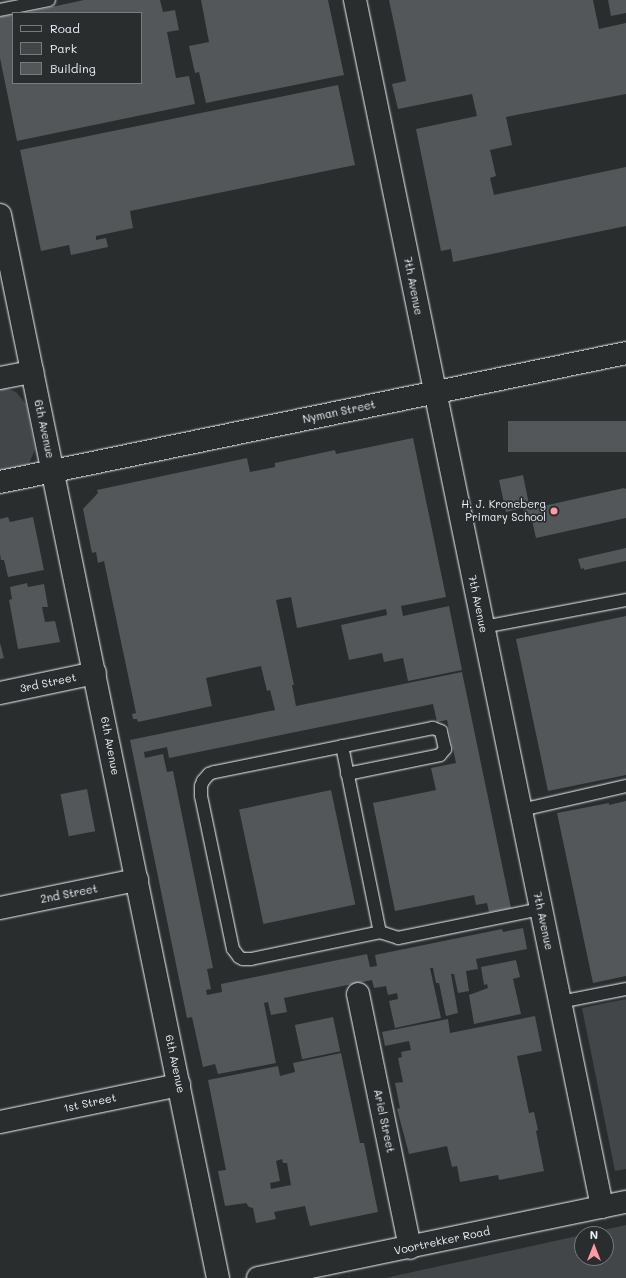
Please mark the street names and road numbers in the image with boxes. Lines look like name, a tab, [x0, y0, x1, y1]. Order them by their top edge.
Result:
street label: 7th Avenue	[401, 256, 425, 316]
street label: Nyman Street	[301, 398, 377, 426]
street label: 6th Avenue	[31, 399, 57, 459]
street label: 7th Avenue	[465, 574, 491, 634]
street label: 3rd Street	[19, 671, 77, 695]
street label: 6th Avenue	[98, 716, 122, 776]
street label: 2nd Street	[39, 882, 99, 906]
street label: 7th Avenue	[530, 891, 556, 951]
street label: 6th Avenue	[162, 1034, 188, 1094]
street label: Ariel Street	[371, 1088, 397, 1154]
street label: 1st Street	[62, 1091, 118, 1115]
street label: Voortrekker Road	[393, 1224, 491, 1258]

